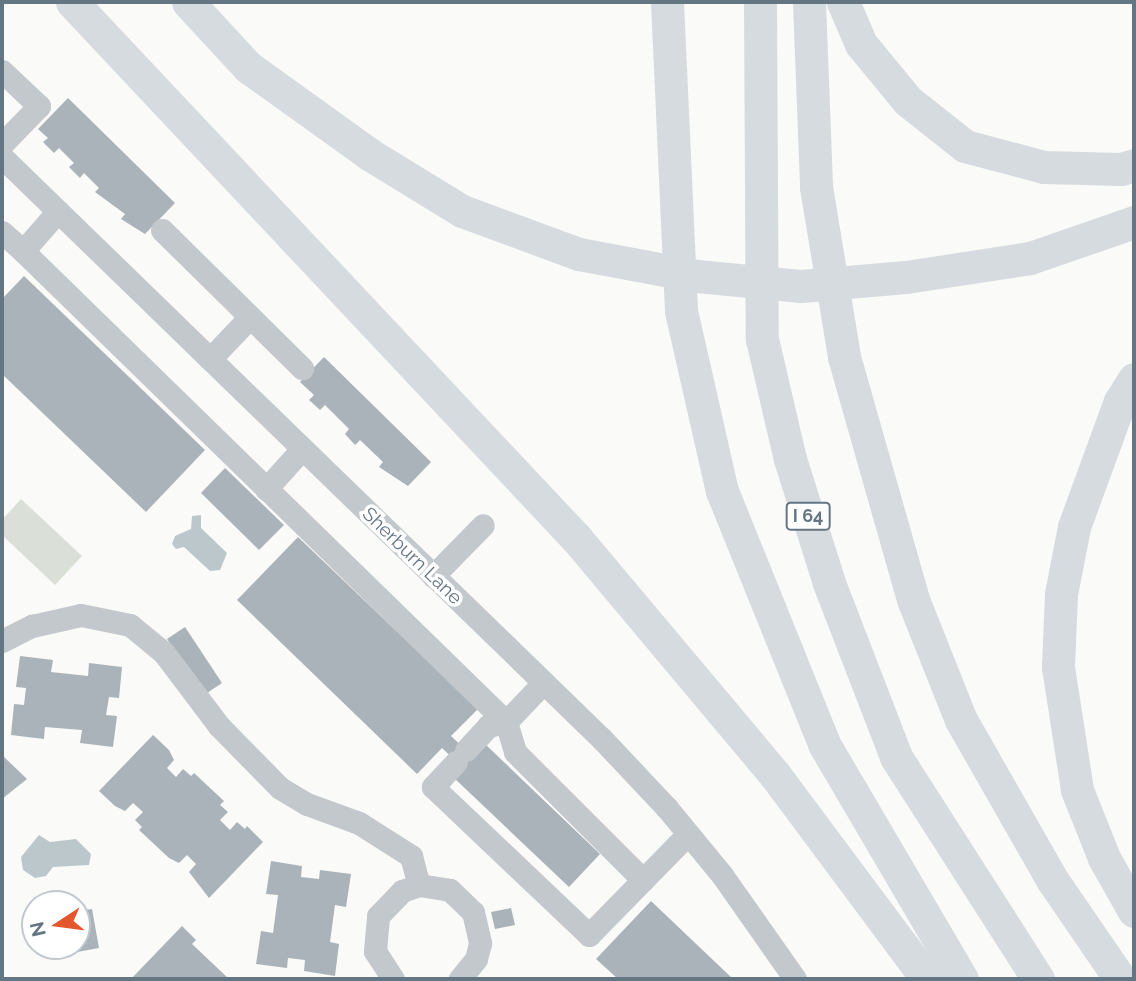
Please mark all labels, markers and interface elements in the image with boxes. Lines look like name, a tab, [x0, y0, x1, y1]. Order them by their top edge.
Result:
road number: I 64	[785, 502, 831, 530]
street label: Sherburn Lane	[357, 503, 467, 609]
north arrow	[21, 890, 91, 960]
text: N	[25, 920, 50, 939]

